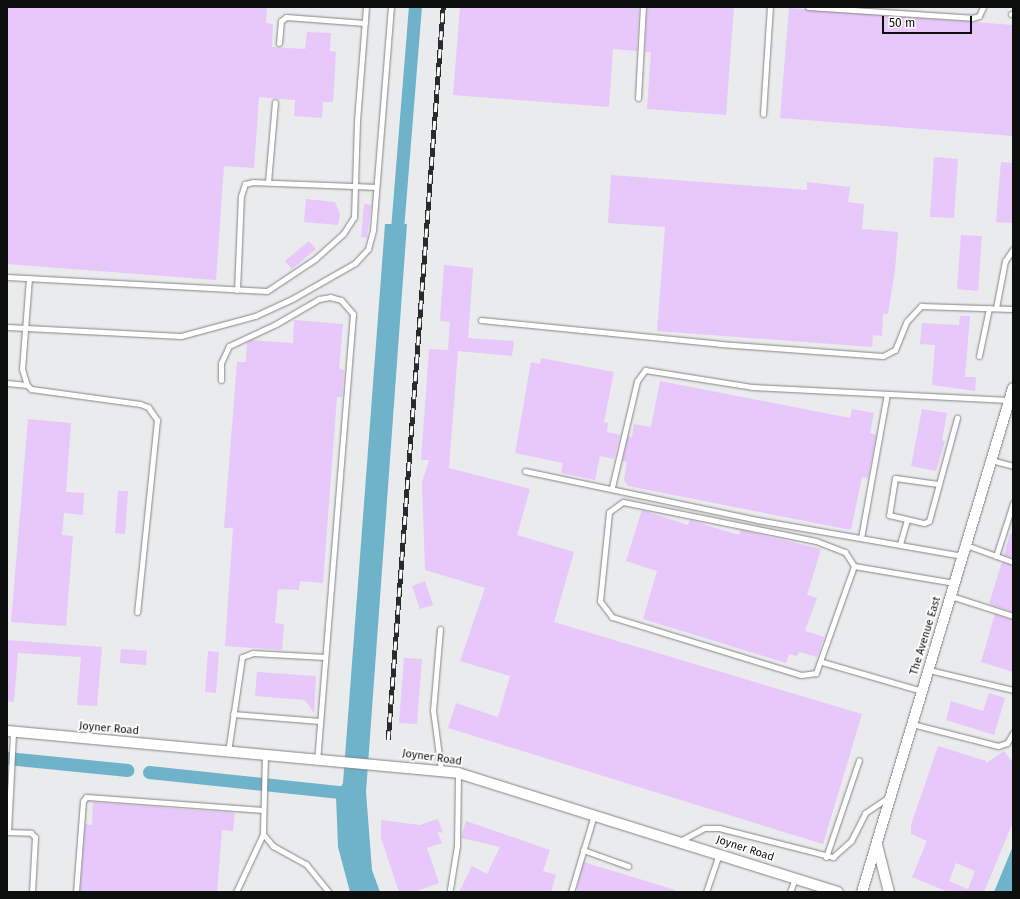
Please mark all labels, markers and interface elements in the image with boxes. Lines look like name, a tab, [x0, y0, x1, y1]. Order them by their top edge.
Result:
scale bar	[884, 8, 974, 34]
text: 50 m	[889, 16, 915, 30]
street label: The Avenue East	[908, 595, 944, 677]
street label: Joyner Road	[78, 720, 140, 738]
street label: Joyner Road	[401, 747, 463, 769]
street label: Joyner Road	[714, 833, 776, 865]

